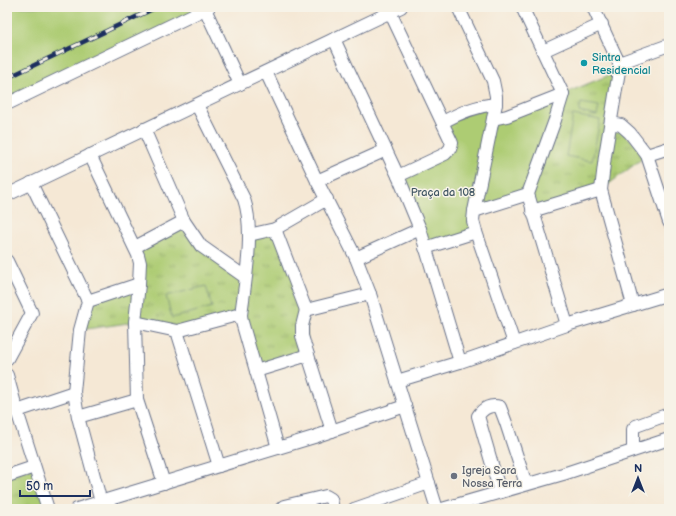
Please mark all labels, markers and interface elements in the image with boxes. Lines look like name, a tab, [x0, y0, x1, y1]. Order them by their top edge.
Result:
place label: Sintra Residencial	[592, 51, 651, 77]
marker: Sintra Residencial	[579, 58, 589, 68]
park label: Praça da 108	[411, 186, 475, 199]
north arrow	[618, 458, 658, 498]
text: N	[634, 462, 642, 475]
place label: Igreja Sara Nossa Terra	[462, 464, 522, 490]
marker: Igreja Sara Nossa Terra	[449, 471, 459, 481]
scale bar	[20, 472, 90, 498]
text: 50 m	[26, 479, 53, 494]

